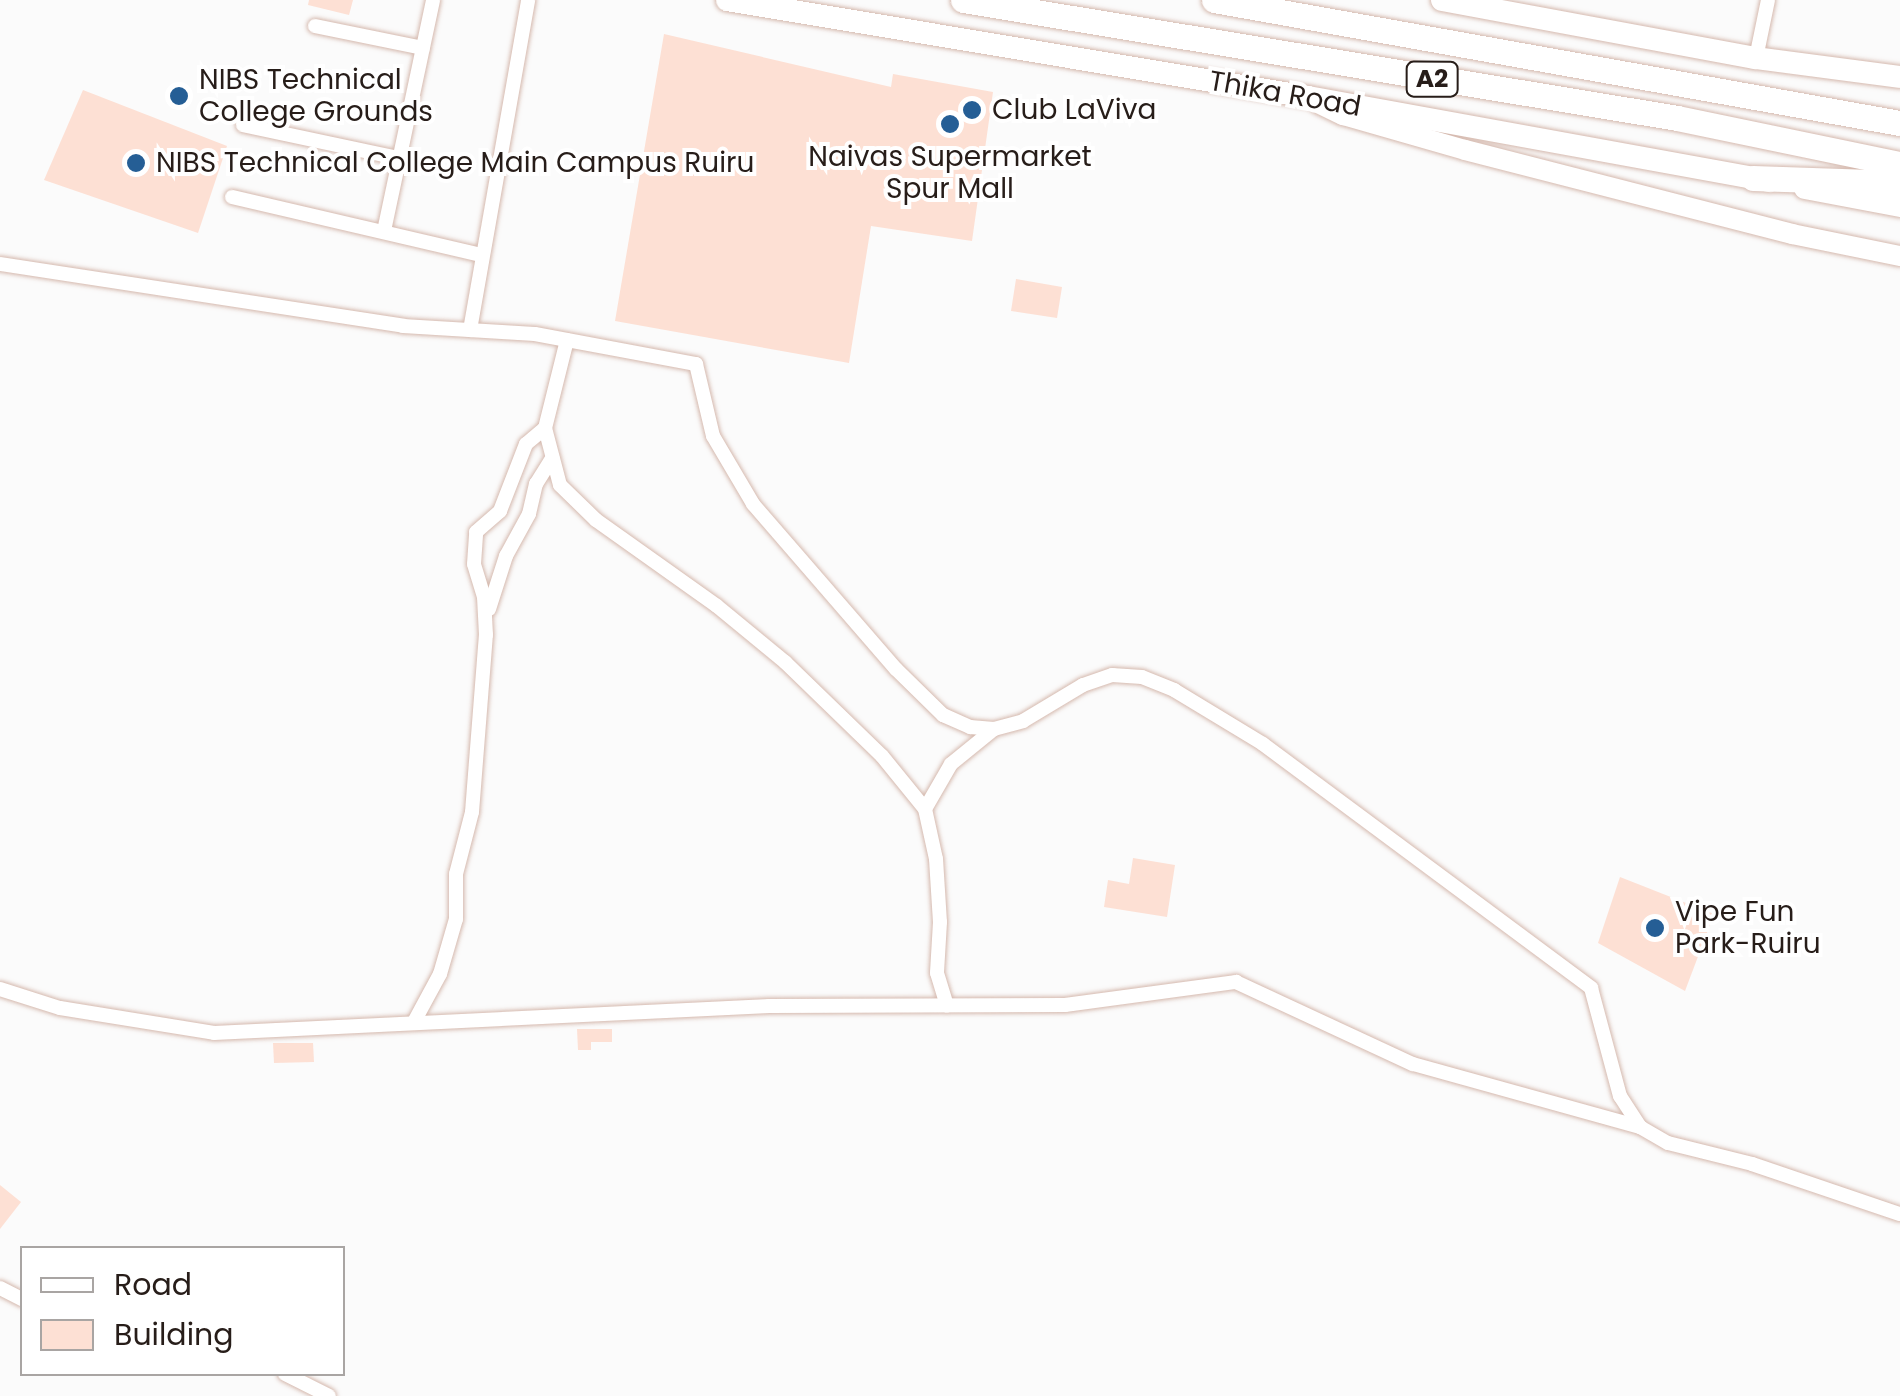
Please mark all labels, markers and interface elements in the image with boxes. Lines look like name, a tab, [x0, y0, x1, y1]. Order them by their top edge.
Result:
road number: A2	[1404, 59, 1460, 99]
place label: NIBS Technical College Grounds	[199, 63, 433, 129]
street label: Thika Road	[1206, 64, 1364, 124]
marker: NIBS Technical College Grounds	[168, 85, 190, 107]
place label: Club LaViva	[992, 93, 1156, 127]
marker: Club LaViva	[961, 99, 983, 121]
marker: Naivas Supermarket Spur Mall	[939, 113, 961, 135]
place label: Naivas Supermarket Spur Mall	[808, 140, 1092, 206]
place label: NIBS Technical College Main Campus Ruiru	[156, 146, 754, 180]
marker: NIBS Technical College Main Campus Ruiru	[125, 152, 147, 174]
place label: Vipe Fun Park-Ruiru	[1675, 895, 1821, 961]
marker: Vipe Fun Park-Ruiru	[1644, 917, 1666, 939]
legend	[20, 1246, 345, 1376]
text: Road	[114, 1263, 192, 1306]
text: Building	[114, 1313, 234, 1356]

